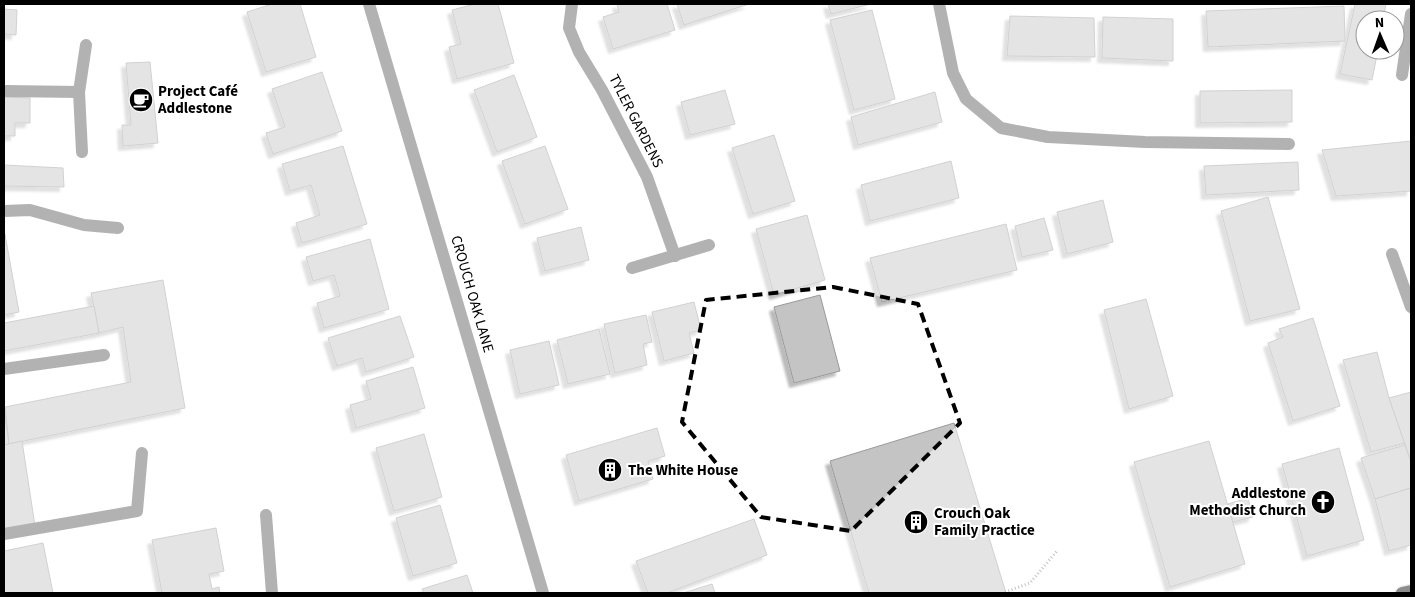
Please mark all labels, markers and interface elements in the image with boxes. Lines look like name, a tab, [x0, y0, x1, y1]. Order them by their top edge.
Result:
north arrow	[1355, 10, 1405, 60]
text: N	[1375, 13, 1385, 33]
street label: TYLER GARDENS	[603, 71, 669, 171]
place label: Project Café Addlestone	[157, 81, 238, 119]
cafe icon: Project Café Addlestone	[128, 87, 154, 113]
street label: CROUCH OAK LANE	[445, 233, 499, 355]
building icon: The White House	[597, 457, 623, 483]
place label: The White House	[628, 460, 738, 481]
place label: Addlestone Methodist Church	[1189, 483, 1306, 521]
church icon: Addlestone Methodist Church	[1310, 489, 1336, 515]
place label: Crouch Oak Family Practice	[934, 503, 1035, 541]
building icon: Crouch Oak Family Practice	[903, 509, 929, 535]

